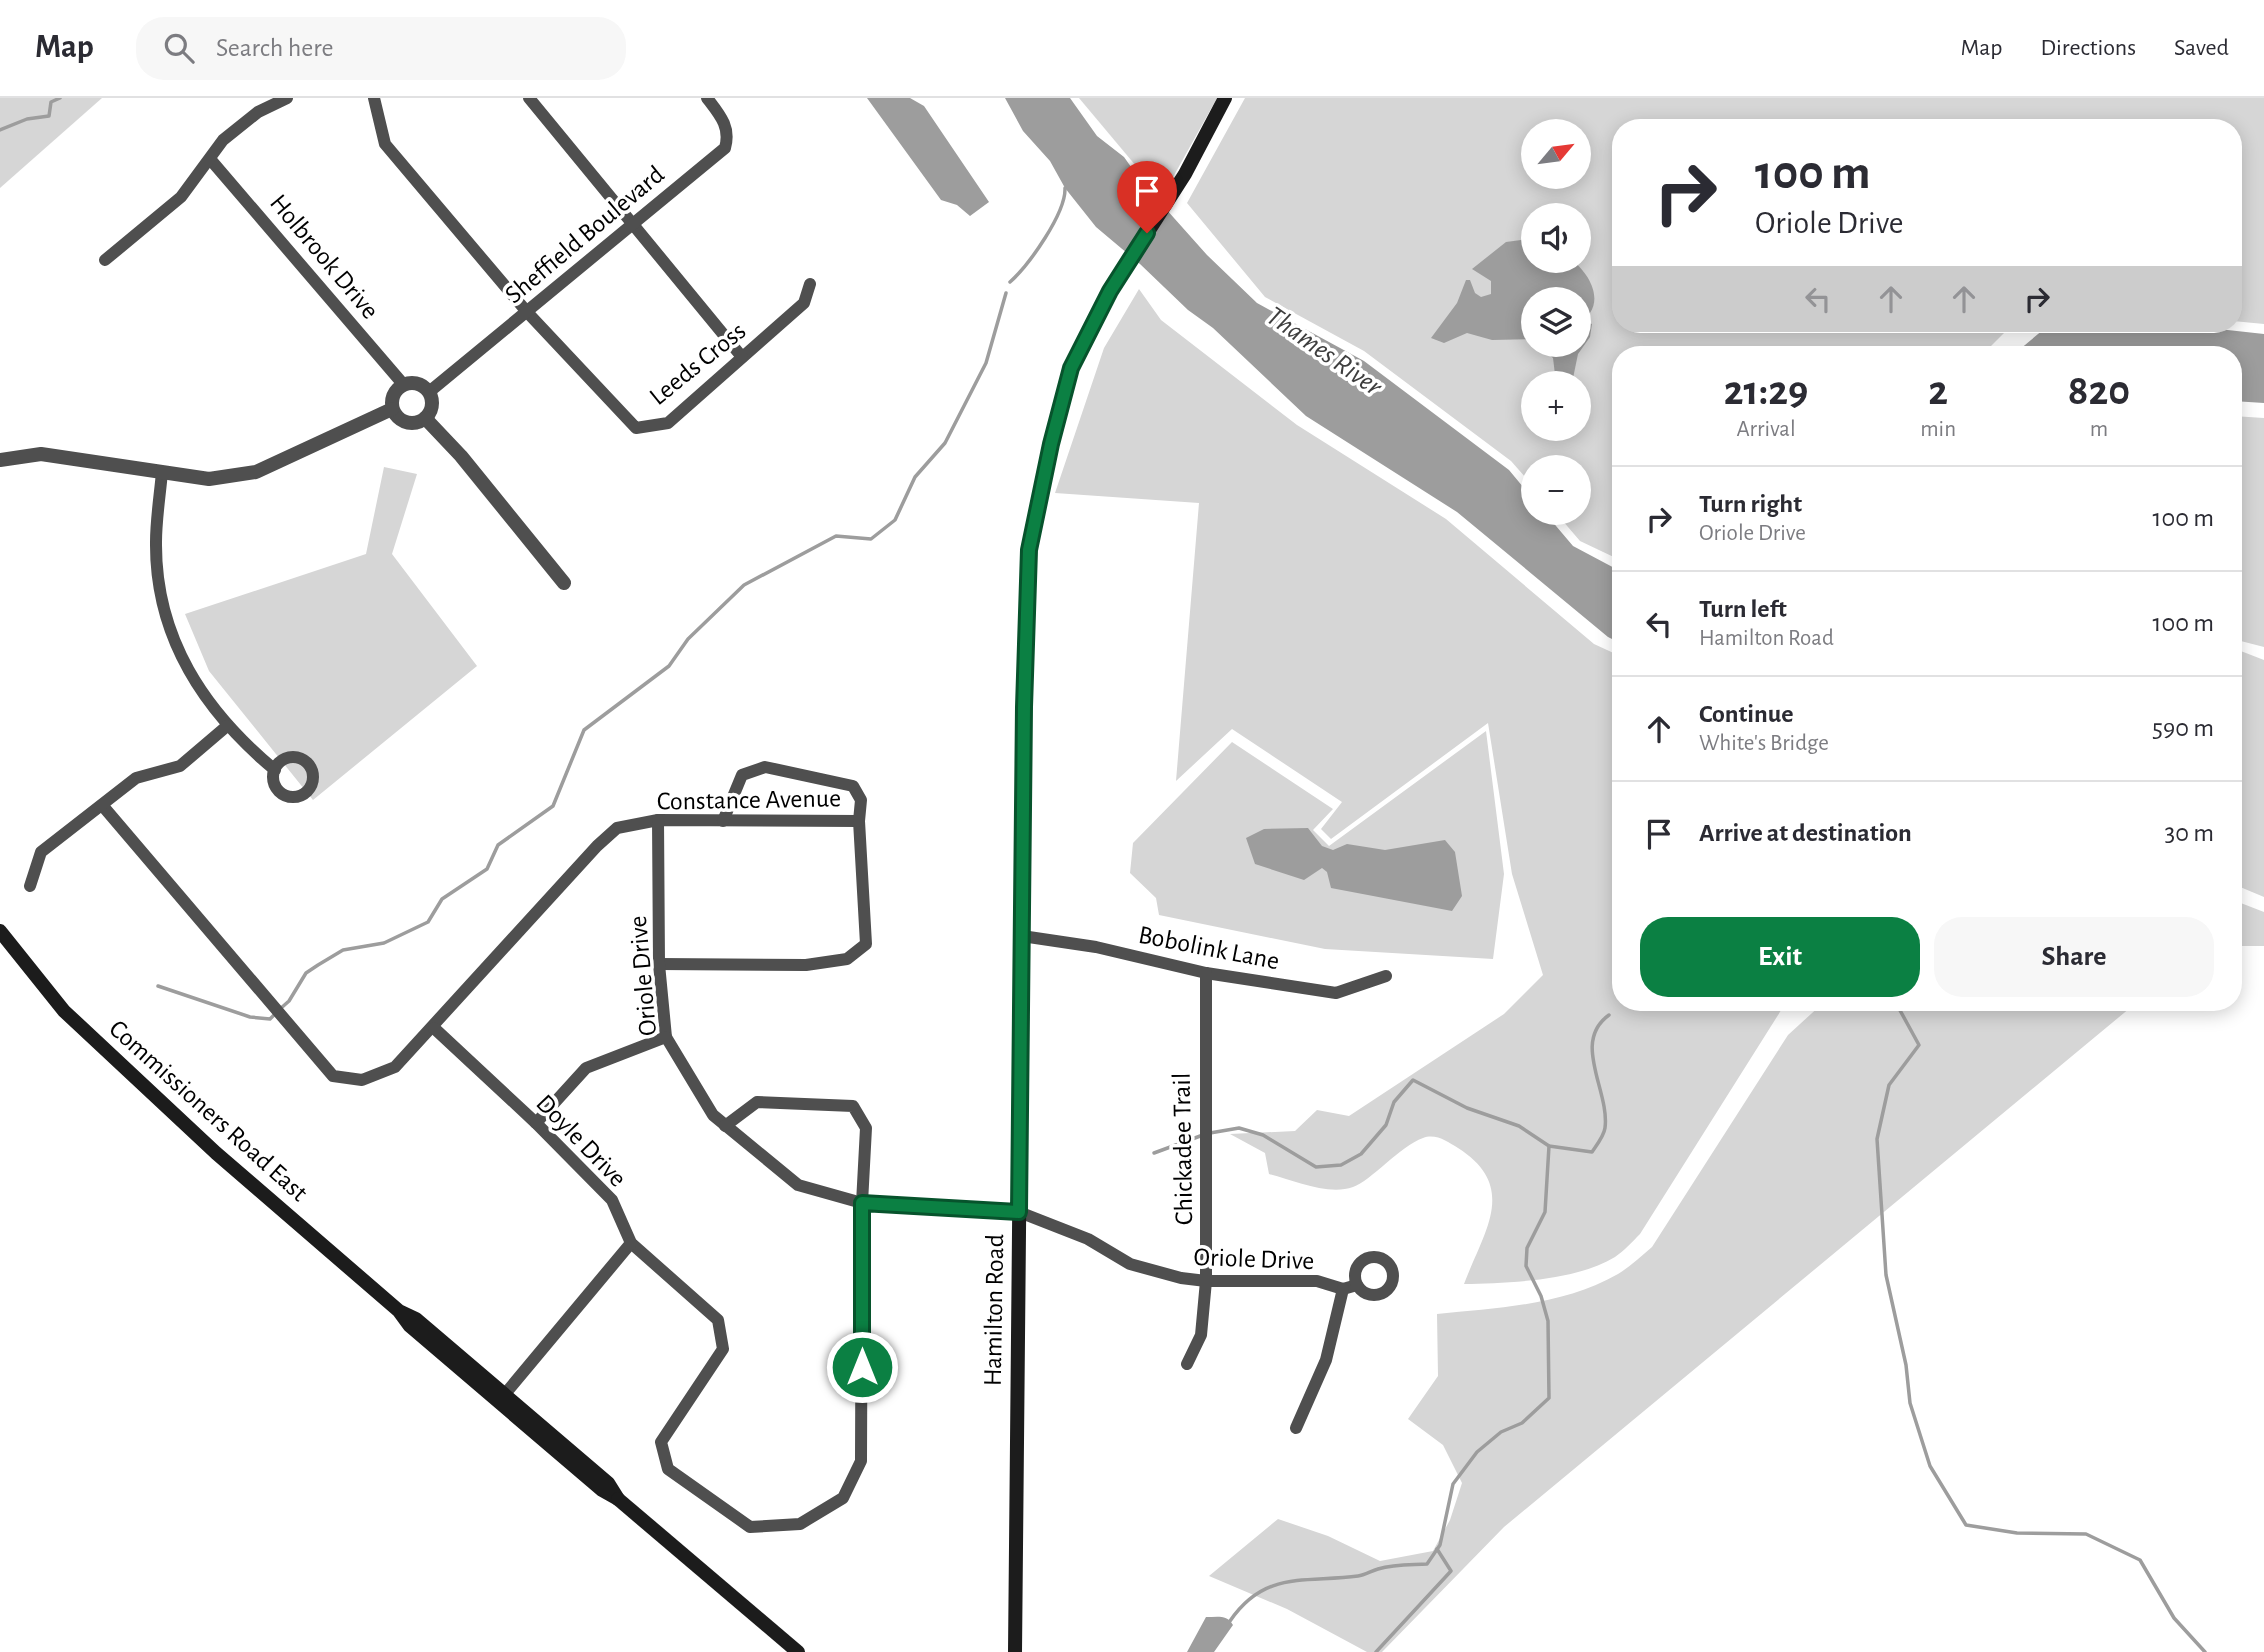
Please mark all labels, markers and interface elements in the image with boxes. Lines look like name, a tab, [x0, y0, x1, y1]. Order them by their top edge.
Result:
search box	[136, 17, 626, 80]
icon: search	[160, 29, 198, 67]
text: Map	[35, 31, 94, 64]
text: Search here	[216, 35, 334, 61]
text: Map	[1960, 36, 2002, 60]
text: Directions	[2040, 36, 2136, 60]
text: Saved	[2174, 36, 2229, 60]
north arrow	[1521, 119, 1591, 189]
map controls	[1521, 119, 1591, 525]
icon: right	[1640, 147, 1731, 238]
text: 100 m	[1755, 149, 1871, 198]
street label: Sheffield Boulevard	[500, 161, 669, 308]
pin	[1117, 161, 1177, 233]
icon: arrive	[1128, 172, 1166, 210]
street label: Holbrook Drive	[265, 189, 384, 324]
button: sound	[1521, 203, 1591, 273]
text: Oriole Drive	[1755, 207, 1904, 239]
icon: left	[1799, 280, 1837, 318]
icon: ahead	[1872, 280, 1910, 318]
icon: ahead	[1945, 280, 1983, 318]
icon: right	[2018, 280, 2056, 318]
button: layers	[1521, 287, 1591, 357]
water label: Thames River	[1261, 302, 1387, 402]
street label: Leeds Cross	[645, 317, 751, 410]
text: 21:29	[1724, 370, 1808, 412]
text: 2	[1928, 370, 1948, 412]
text: 820	[2068, 370, 2130, 412]
button: +	[1521, 371, 1591, 441]
text: Arrival	[1737, 418, 1796, 441]
text: min	[1920, 418, 1956, 441]
text: m	[2090, 418, 2108, 441]
button: −	[1521, 455, 1591, 525]
text: Turn right	[1699, 491, 1802, 517]
icon: right	[1640, 500, 1678, 538]
text: 100 m	[2153, 505, 2214, 531]
text: Oriole Drive	[1699, 522, 1806, 545]
text: Turn left	[1699, 596, 1787, 622]
icon: left	[1640, 605, 1678, 643]
text: 100 m	[2153, 610, 2214, 636]
text: Hamilton Road	[1699, 627, 1834, 650]
text: Continue	[1699, 701, 1794, 727]
icon: ahead	[1640, 710, 1678, 748]
text: 590 m	[2152, 715, 2214, 741]
text: White's Bridge	[1699, 732, 1829, 755]
street label: Constance Avenue	[657, 785, 841, 815]
icon: arrive	[1640, 815, 1678, 853]
text: Arrive at destination	[1699, 820, 1912, 846]
text: 30 m	[2164, 820, 2214, 846]
street label: Oriole Drive	[625, 915, 661, 1037]
button: Exit	[1640, 917, 1920, 997]
button: Share	[1934, 917, 2214, 997]
street label: Bobolink Lane	[1136, 922, 1281, 974]
street label: Commissioners Road East	[104, 1015, 312, 1206]
street label: Chickadee Trail	[1169, 1073, 1197, 1225]
street label: Doyle Drive	[531, 1090, 631, 1192]
street label: Hamilton Road	[980, 1234, 1008, 1386]
street label: Oriole Drive	[1193, 1244, 1315, 1274]
position arrow	[825, 1330, 899, 1404]

